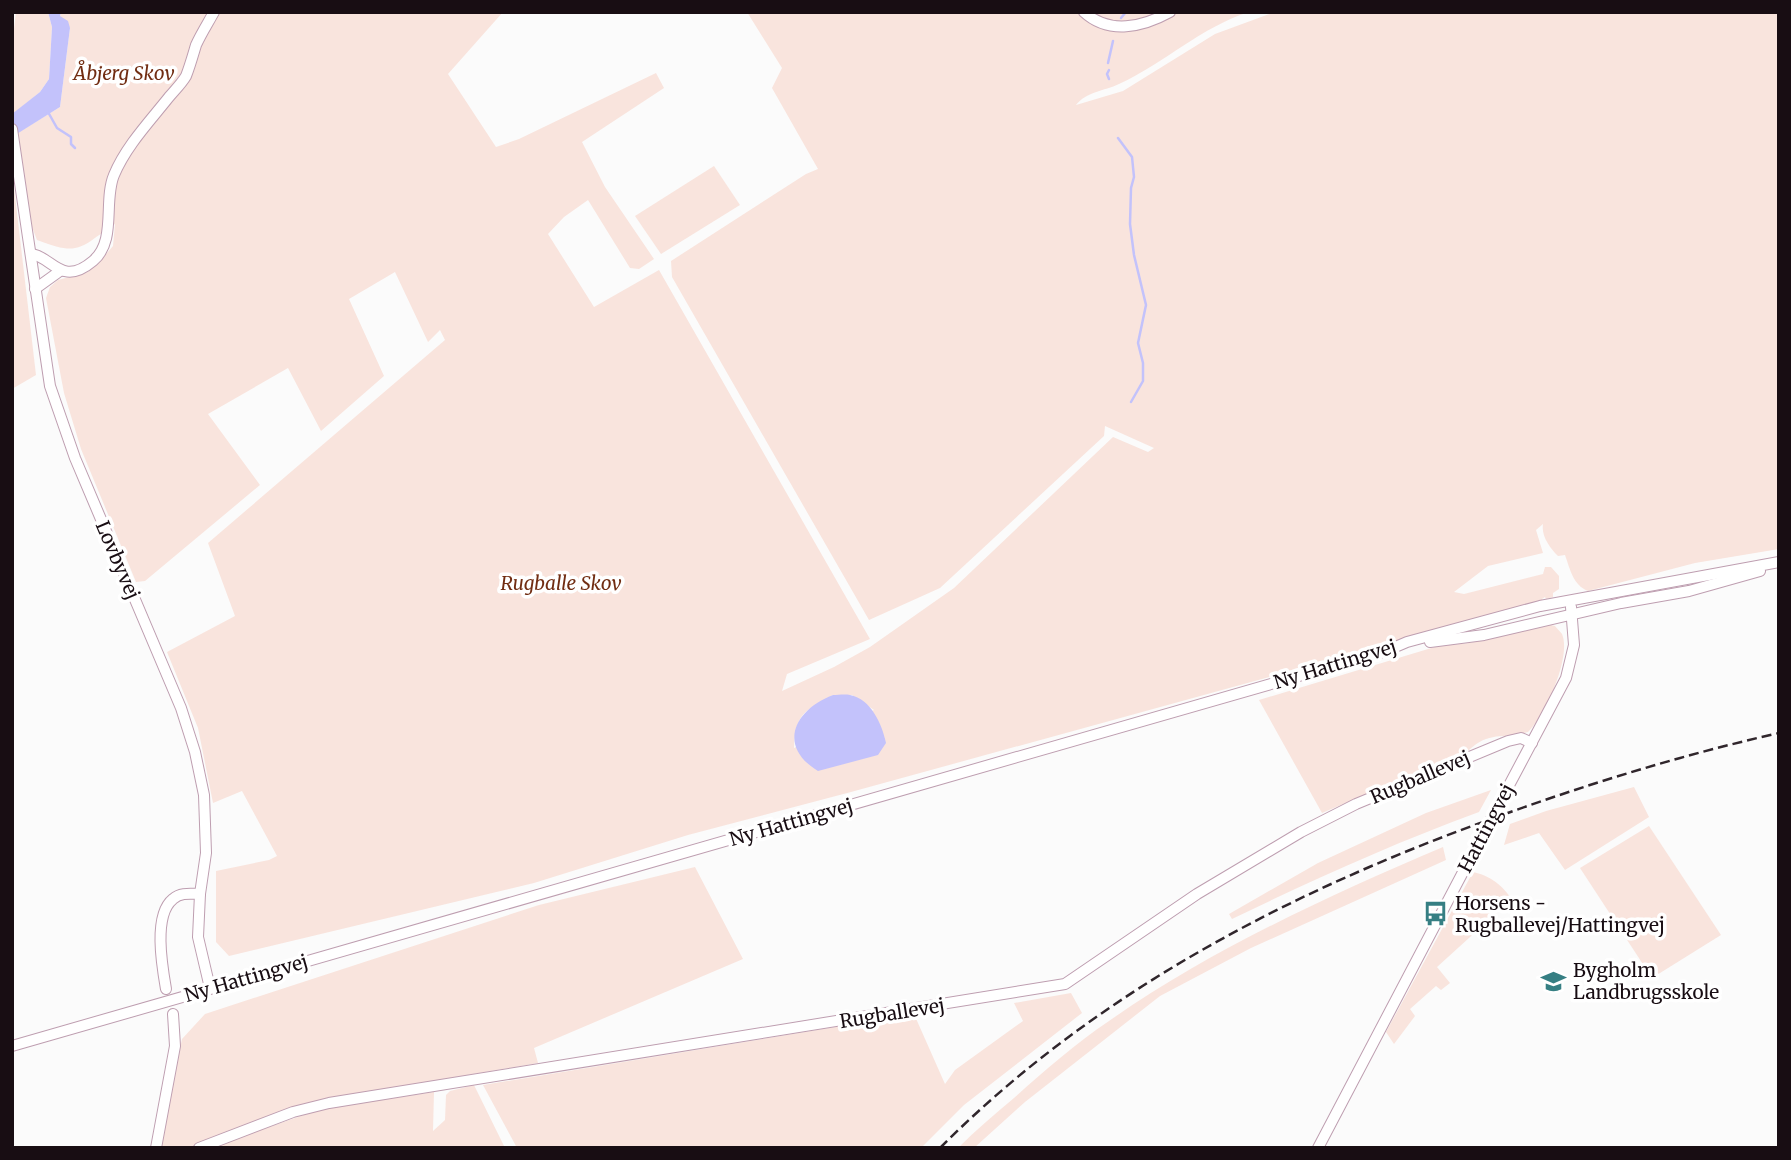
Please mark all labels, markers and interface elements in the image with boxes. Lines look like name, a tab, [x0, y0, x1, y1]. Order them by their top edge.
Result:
park label: Åbjerg Skov	[72, 60, 174, 85]
street label: Lovbyvej	[91, 517, 145, 603]
park label: Rugballe Skov	[500, 571, 622, 595]
street label: Ny Hattingvej	[1271, 634, 1399, 694]
street label: Rugballevej	[1366, 745, 1474, 809]
street label: Hattingvej	[1453, 779, 1519, 877]
street label: Ny Hattingvej	[727, 793, 855, 851]
place label: Horsens - Rugballevej/Hattingvej	[1455, 891, 1665, 937]
bus stop icon: Horsens - Rugballevej/Hattingvej	[1421, 900, 1449, 928]
street label: Ny Hattingvej	[182, 949, 310, 1007]
place label: Bygholm Landbrugsskole	[1573, 958, 1719, 1004]
school or university icon: Bygholm Landbrugsskole	[1539, 967, 1567, 995]
street label: Rugballevej	[838, 993, 946, 1033]

